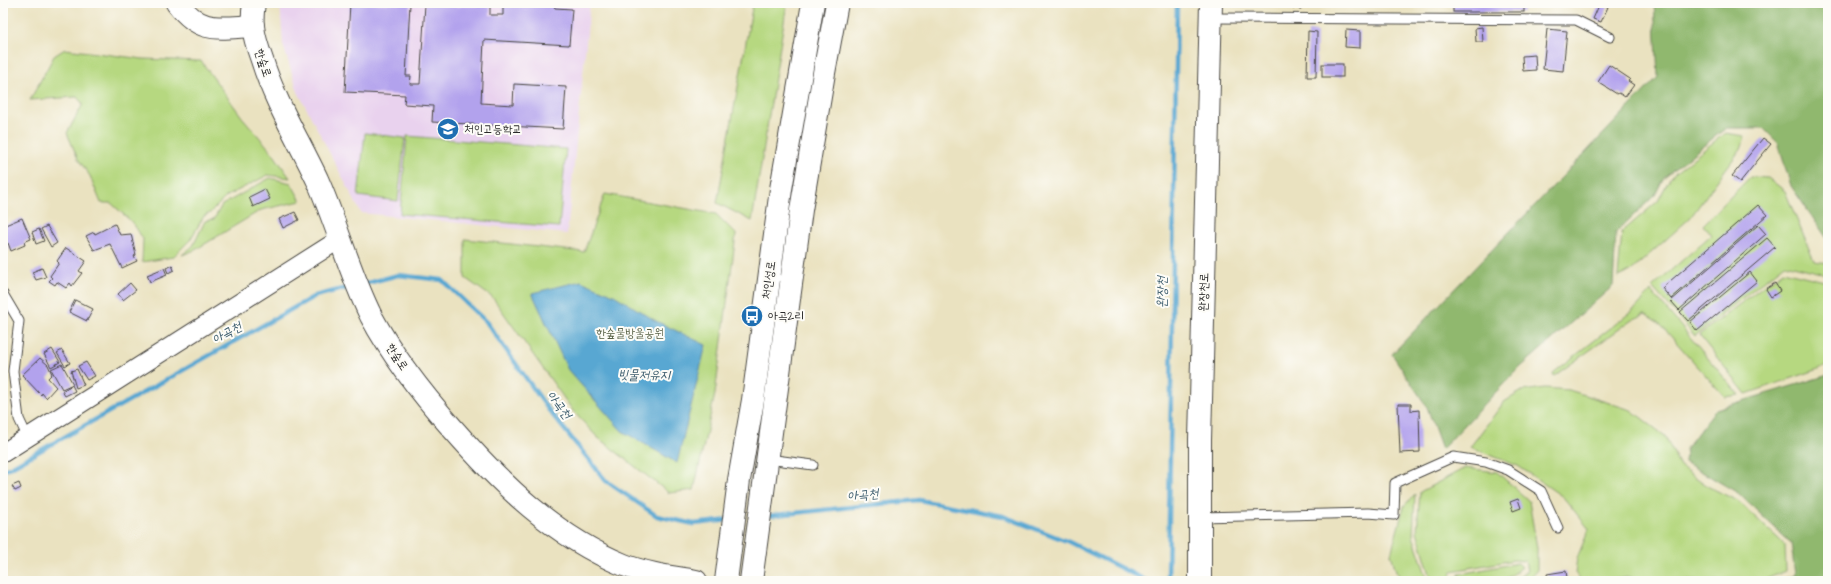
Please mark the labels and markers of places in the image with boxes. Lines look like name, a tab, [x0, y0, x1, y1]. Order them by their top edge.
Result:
school or university icon: 처인고등학교	[435, 116, 461, 142]
place label: 처인고등학교	[464, 121, 522, 138]
bus stop icon: 아곡2리	[739, 303, 765, 329]
place label: 아곡2리	[768, 308, 804, 325]

